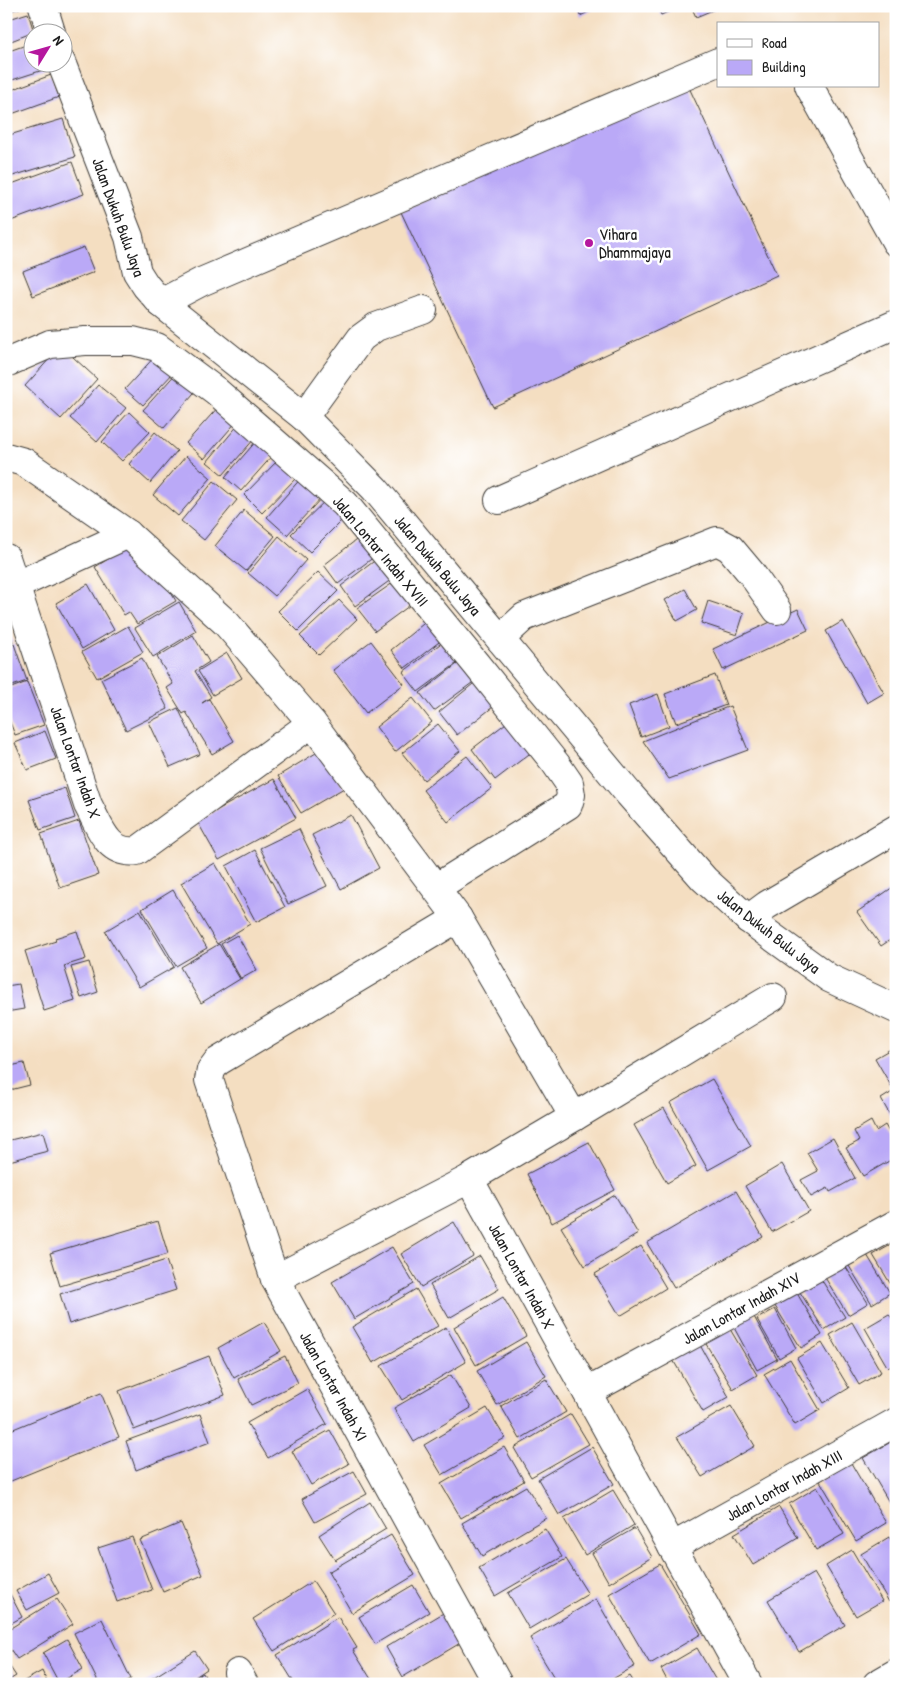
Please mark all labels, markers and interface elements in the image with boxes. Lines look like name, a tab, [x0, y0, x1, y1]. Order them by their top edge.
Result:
north arrow	[22, 22, 72, 72]
legend	[717, 22, 880, 88]
text: N	[49, 31, 69, 49]
text: Road	[762, 32, 787, 53]
text: Building	[762, 56, 806, 77]
street label: Jalan Dukuh Bulu Jaya	[87, 154, 151, 280]
place label: Vihara Dhammajaya	[599, 223, 671, 263]
marker: Vihara Dhammajaya	[583, 237, 595, 249]
street label: Jalan Lontar Indah XVIII	[328, 491, 434, 611]
street label: Jalan Dukuh Bulu Jaya	[389, 510, 487, 620]
street label: Jalan Lontar Indah X	[45, 703, 107, 822]
street label: Jalan Dukuh Bulu Jaya	[713, 884, 825, 978]
street label: Jalan Lontar Indah X	[484, 1219, 561, 1333]
street label: Jalan Lontar Indah XIV	[678, 1267, 804, 1349]
street label: Jalan Lontar Indah XI	[295, 1327, 373, 1445]
street label: Jalan Lontar Indah XIII	[722, 1444, 846, 1526]

